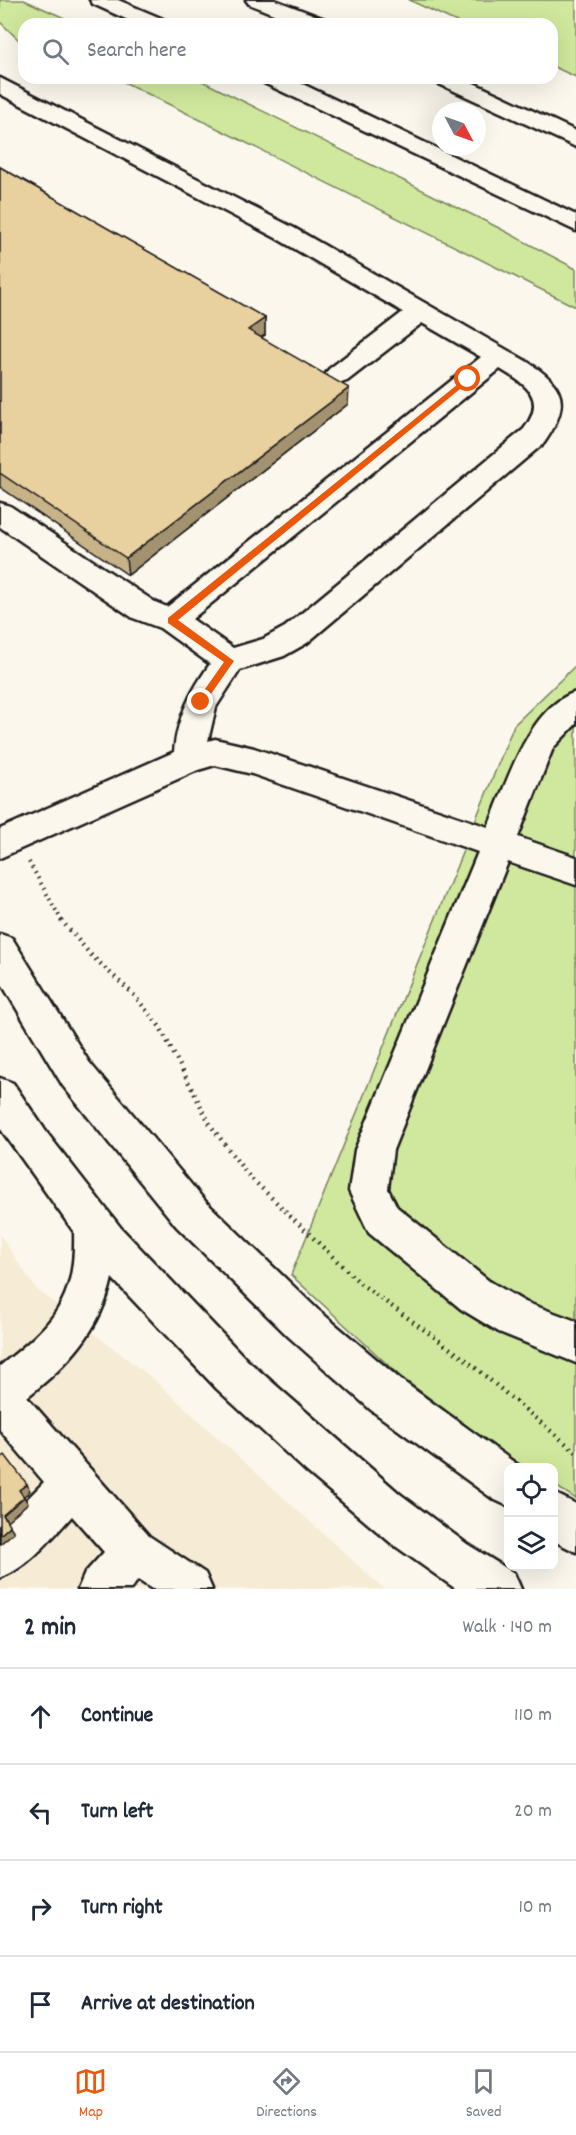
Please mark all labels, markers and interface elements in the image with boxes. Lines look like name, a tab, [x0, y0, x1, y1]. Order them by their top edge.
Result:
search box	[18, 18, 558, 84]
icon: search	[39, 35, 72, 68]
text: Search here	[87, 36, 186, 67]
north arrow	[432, 102, 486, 156]
route start	[454, 365, 480, 391]
route end	[187, 688, 213, 714]
map controls	[504, 1463, 558, 1571]
button: locate	[504, 1463, 558, 1517]
button: layers	[504, 1517, 558, 1571]
text: 2 min	[24, 1610, 76, 1647]
text: Walk · 140 m	[463, 1614, 552, 1642]
icon: ahead	[24, 1700, 57, 1733]
text: Continue	[81, 1701, 153, 1732]
text: 110 m	[514, 1702, 552, 1730]
icon: left	[24, 1796, 57, 1829]
text: Turn left	[81, 1797, 153, 1828]
text: 20 m	[514, 1798, 552, 1826]
icon: right	[24, 1892, 57, 1925]
text: Turn right	[81, 1893, 163, 1924]
text: 10 m	[518, 1894, 552, 1922]
icon: arrive	[24, 1988, 57, 2021]
text: Arrive at destination	[81, 1989, 255, 2020]
tab: Map	[74, 2065, 107, 2124]
tab: Directions	[256, 2065, 317, 2124]
tab: Saved	[466, 2065, 502, 2124]

